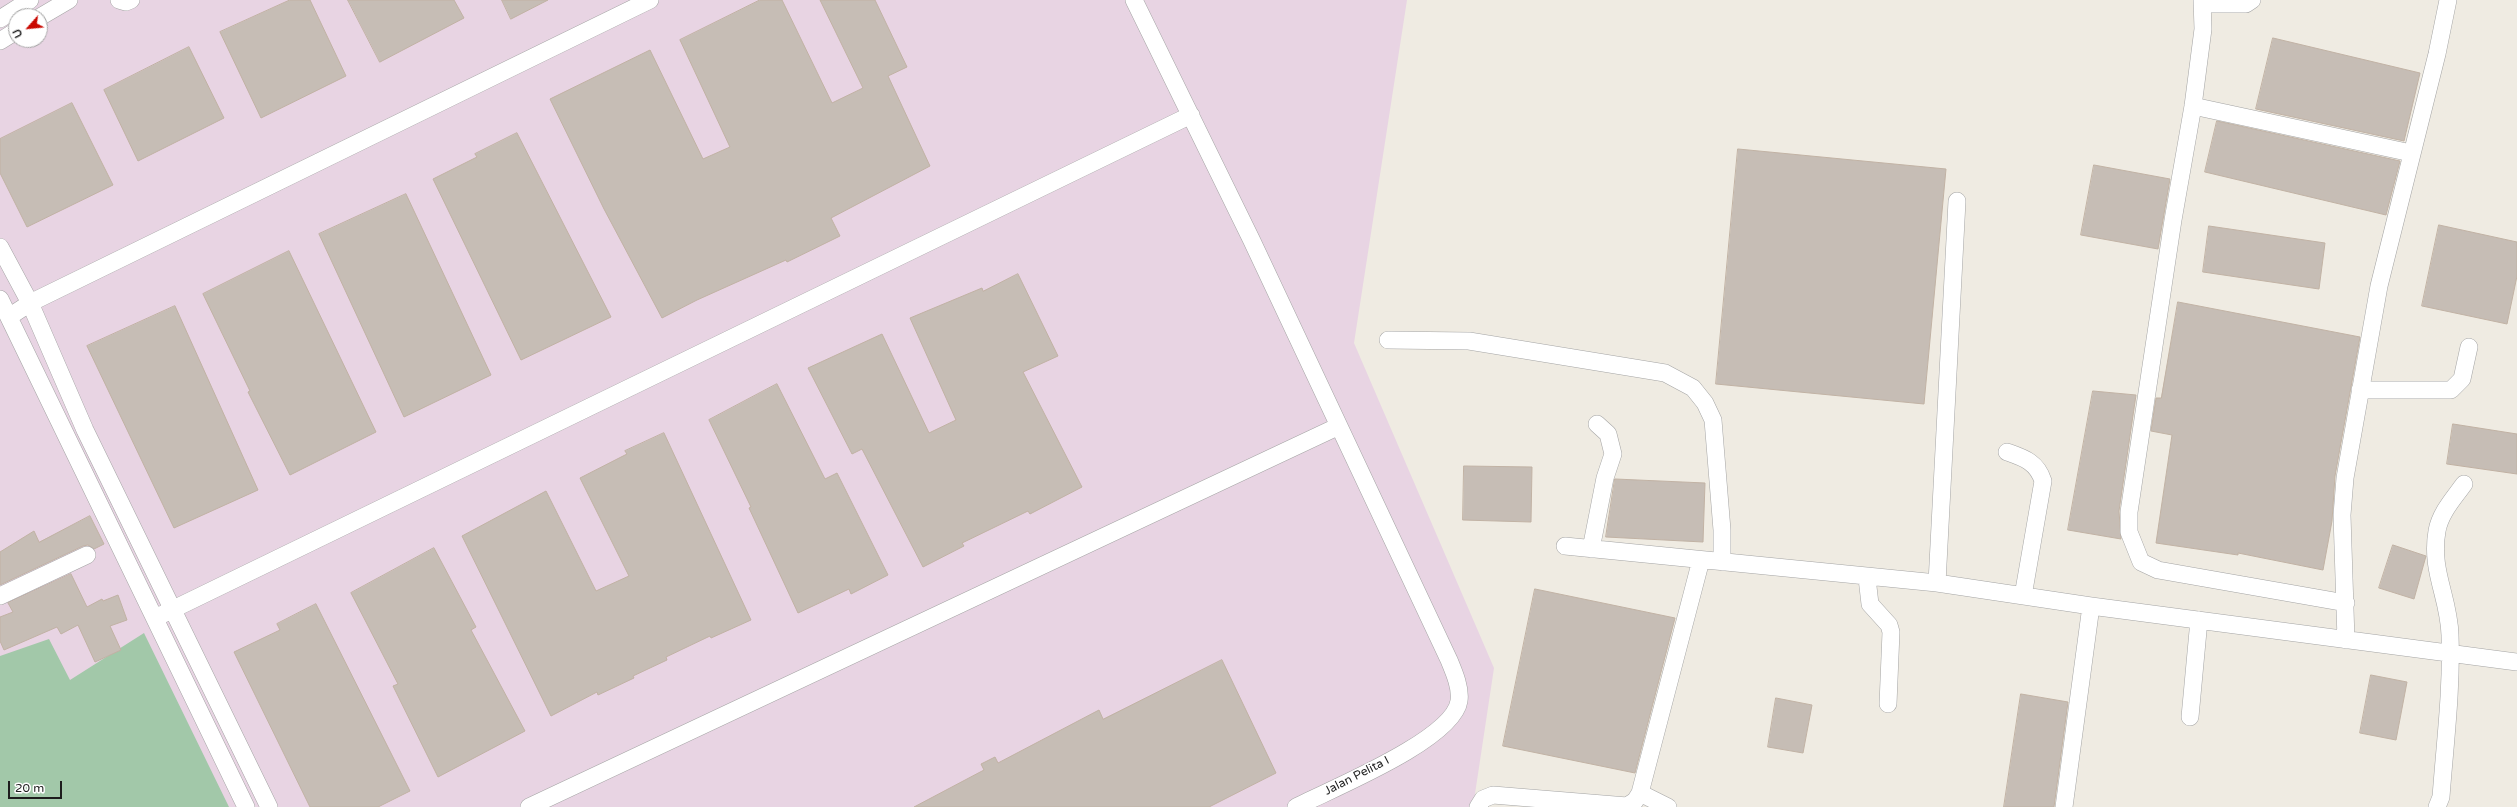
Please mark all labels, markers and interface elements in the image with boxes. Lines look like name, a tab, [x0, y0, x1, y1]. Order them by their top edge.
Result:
north arrow	[8, 8, 48, 48]
text: U	[10, 27, 25, 40]
street label: Jalan Pelita I	[1322, 753, 1392, 799]
scale bar	[10, 773, 64, 799]
text: 20 m	[15, 781, 44, 795]

